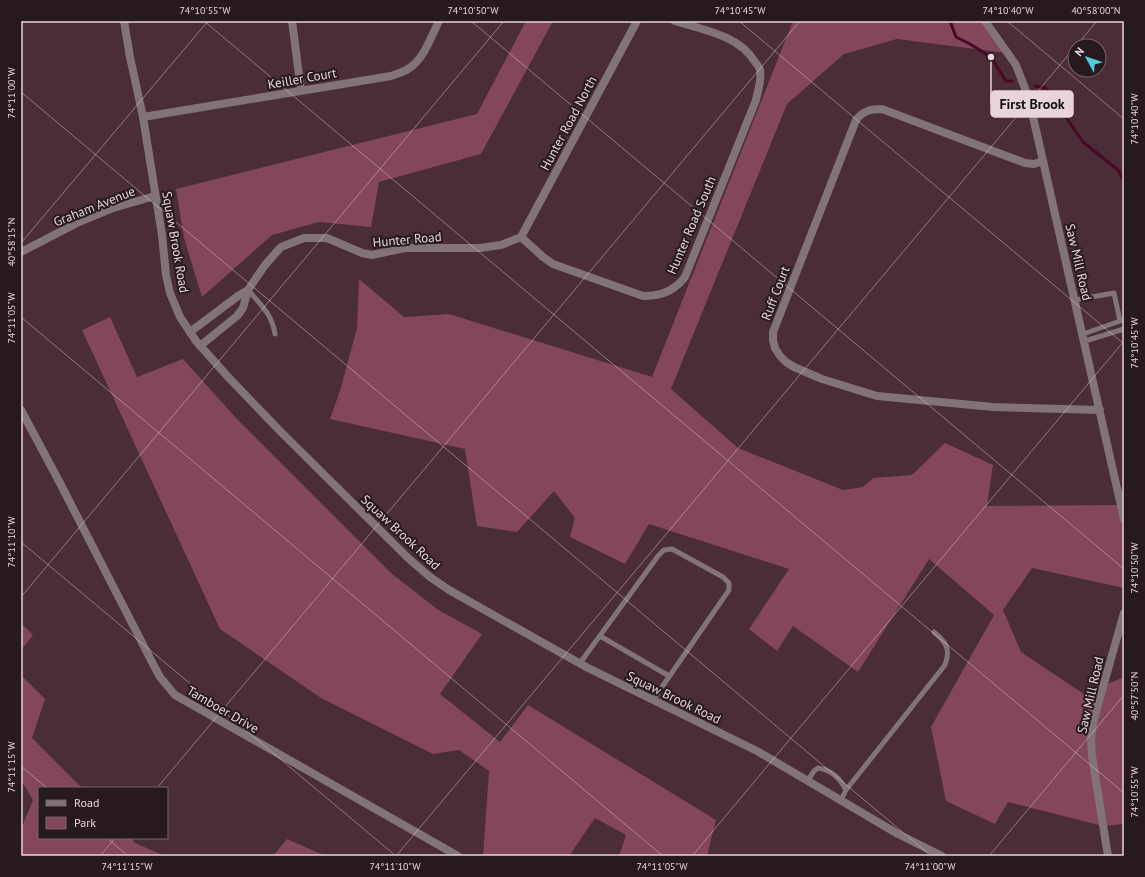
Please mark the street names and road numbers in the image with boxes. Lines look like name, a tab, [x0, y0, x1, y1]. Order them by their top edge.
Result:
street label: Keiller Court	[266, 64, 338, 93]
street label: Hunter Road North	[536, 73, 601, 173]
street label: Hunter Road South	[663, 174, 720, 277]
street label: Graham Avenue	[51, 182, 138, 231]
street label: Squaw Brook Road	[158, 190, 193, 294]
street label: Saw Mill Road	[1061, 222, 1096, 302]
street label: Hunter Road	[372, 228, 442, 251]
street label: Ruff Court	[757, 263, 794, 323]
street label: Squaw Brook Road	[357, 491, 444, 574]
street label: Saw Mill Road	[1073, 655, 1108, 735]
street label: Squaw Brook Road	[624, 667, 724, 728]
street label: Tamboer Drive	[184, 682, 262, 737]

